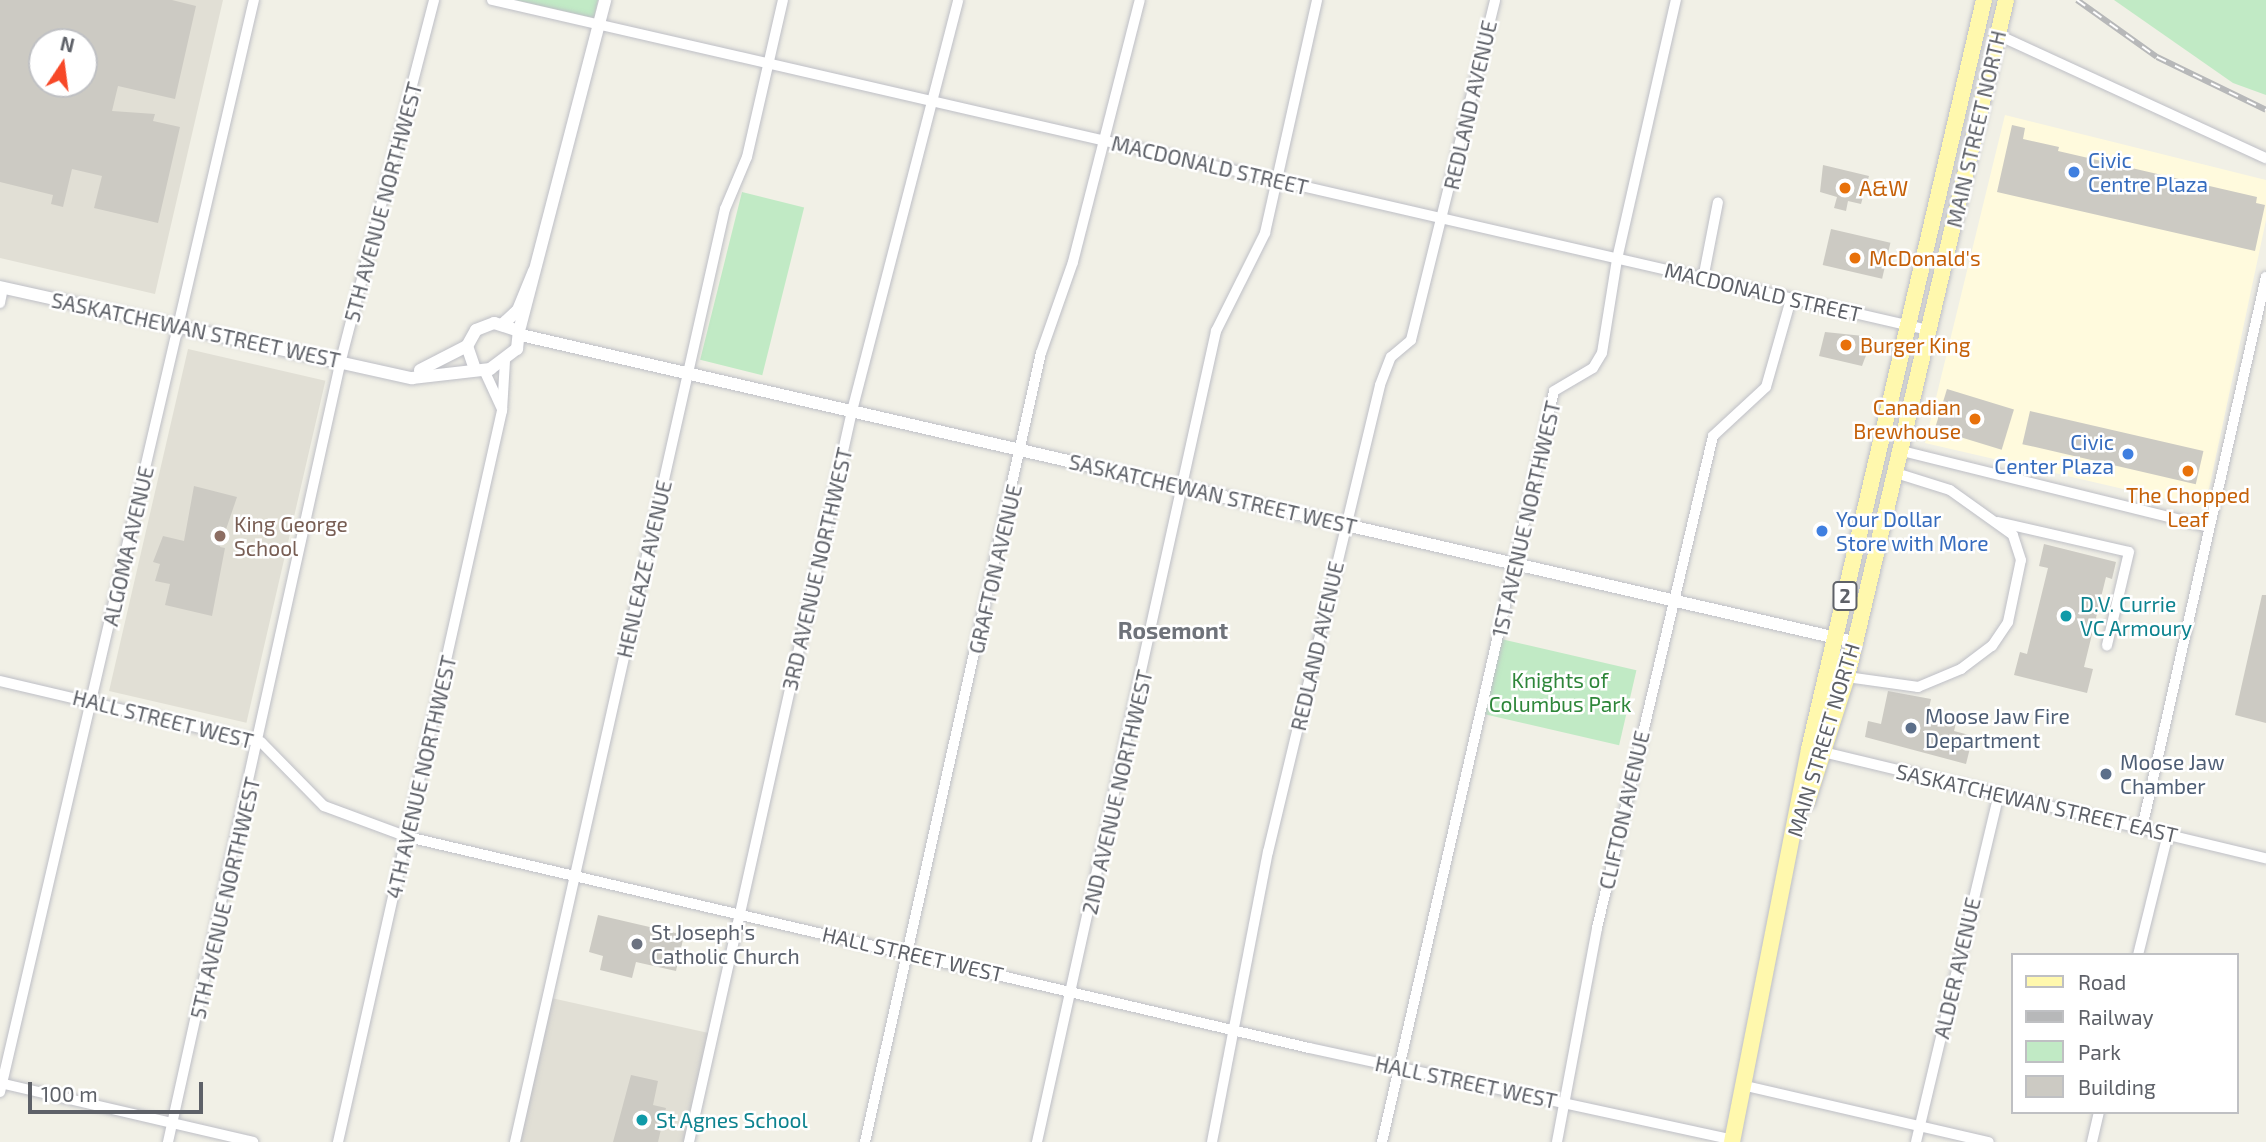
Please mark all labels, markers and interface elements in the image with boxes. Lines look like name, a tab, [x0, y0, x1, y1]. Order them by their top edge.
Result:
street label: REDLAND AVENUE	[1438, 18, 1502, 192]
north arrow	[28, 28, 98, 98]
street label: MAIN STREET NORTH	[1941, 28, 2011, 230]
text: N	[58, 31, 77, 57]
street label: 5TH AVENUE NORTHWEST	[339, 79, 427, 325]
street label: MACDONALD STREET	[1109, 130, 1311, 200]
place label: Civic Centre Plaza	[2088, 147, 2208, 197]
marker: Civic Centre Plaza	[2066, 164, 2082, 180]
place label: A&W	[1859, 175, 1908, 201]
marker: A&W	[1837, 180, 1853, 196]
place label: McDonald's	[1869, 245, 1981, 271]
marker: McDonald's	[1847, 250, 1863, 266]
street label: MACDONALD STREET	[1662, 257, 1864, 327]
street label: SASKATCHEWAN STREET WEST	[49, 287, 343, 373]
place label: Burger King	[1860, 332, 1971, 358]
marker: Burger King	[1838, 337, 1854, 353]
place label: Canadian Brewhouse	[1853, 394, 1961, 444]
street label: 1ST AVENUE NORTHWEST	[1486, 398, 1566, 640]
marker: Canadian Brewhouse	[1967, 411, 1983, 427]
place label: Civic Center Plaza	[1994, 429, 2114, 479]
street label: 3RD AVENUE NORTHWEST	[777, 445, 857, 693]
marker: Civic Center Plaza	[2120, 446, 2136, 462]
street label: SASKATCHEWAN STREET WEST	[1066, 448, 1360, 540]
street label: ALGOMA AVENUE	[97, 463, 159, 629]
marker: The Chopped Leaf	[2180, 463, 2196, 479]
street label: HENLEAZE AVENUE	[611, 478, 677, 660]
street label: GRAFTON AVENUE	[963, 482, 1027, 656]
place label: The Chopped Leaf	[2126, 482, 2250, 532]
place label: Your Dollar Store with More	[1836, 506, 1989, 556]
place label: King George School	[234, 511, 348, 561]
marker: Your Dollar Store with More	[1814, 523, 1830, 539]
marker: King George School	[212, 528, 228, 544]
street label: REDLAND AVENUE	[1285, 559, 1349, 733]
road number: 2	[1831, 580, 1859, 611]
place label: D.V. Currie VC Armoury	[2080, 591, 2193, 641]
marker: D.V. Currie VC Armoury	[2058, 608, 2074, 624]
district label: Rosemont	[1118, 616, 1228, 644]
street label: MAIN STREET NORTH	[1781, 640, 1865, 840]
street label: 4TH AVENUE NORTHWEST	[381, 653, 461, 901]
street label: 2ND AVENUE NORTHWEST	[1077, 667, 1157, 917]
park label: Knights of Columbus Park	[1489, 667, 1631, 717]
street label: HALL STREET WEST	[70, 684, 256, 754]
place label: Moose Jaw Fire Department	[1925, 703, 2071, 753]
marker: Moose Jaw Fire Department	[1903, 720, 1919, 736]
street label: CLIFTON AVENUE	[1593, 728, 1655, 892]
place label: Moose Jaw Chamber	[2120, 749, 2225, 799]
street label: SASKATCHEWAN STREET EAST	[1894, 758, 2180, 848]
marker: Moose Jaw Chamber	[2098, 766, 2114, 782]
street label: 5TH AVENUE NORTHWEST	[185, 774, 265, 1022]
street label: ALDER AVENUE	[1928, 895, 1986, 1041]
place label: St Joseph's Catholic Church	[651, 919, 800, 969]
street label: HALL STREET WEST	[819, 921, 1007, 987]
marker: St Joseph's Catholic Church	[629, 936, 645, 952]
legend	[2010, 953, 2238, 1114]
text: Road	[2078, 969, 2126, 994]
text: Railway	[2078, 1004, 2154, 1029]
text: Park	[2078, 1039, 2121, 1064]
street label: HALL STREET WEST	[1372, 1050, 1560, 1114]
scale bar	[32, 1068, 206, 1112]
text: Building	[2078, 1074, 2156, 1099]
text: 100 m	[41, 1081, 98, 1106]
place label: St Agnes School	[656, 1107, 808, 1133]
marker: St Agnes School	[634, 1112, 650, 1128]

